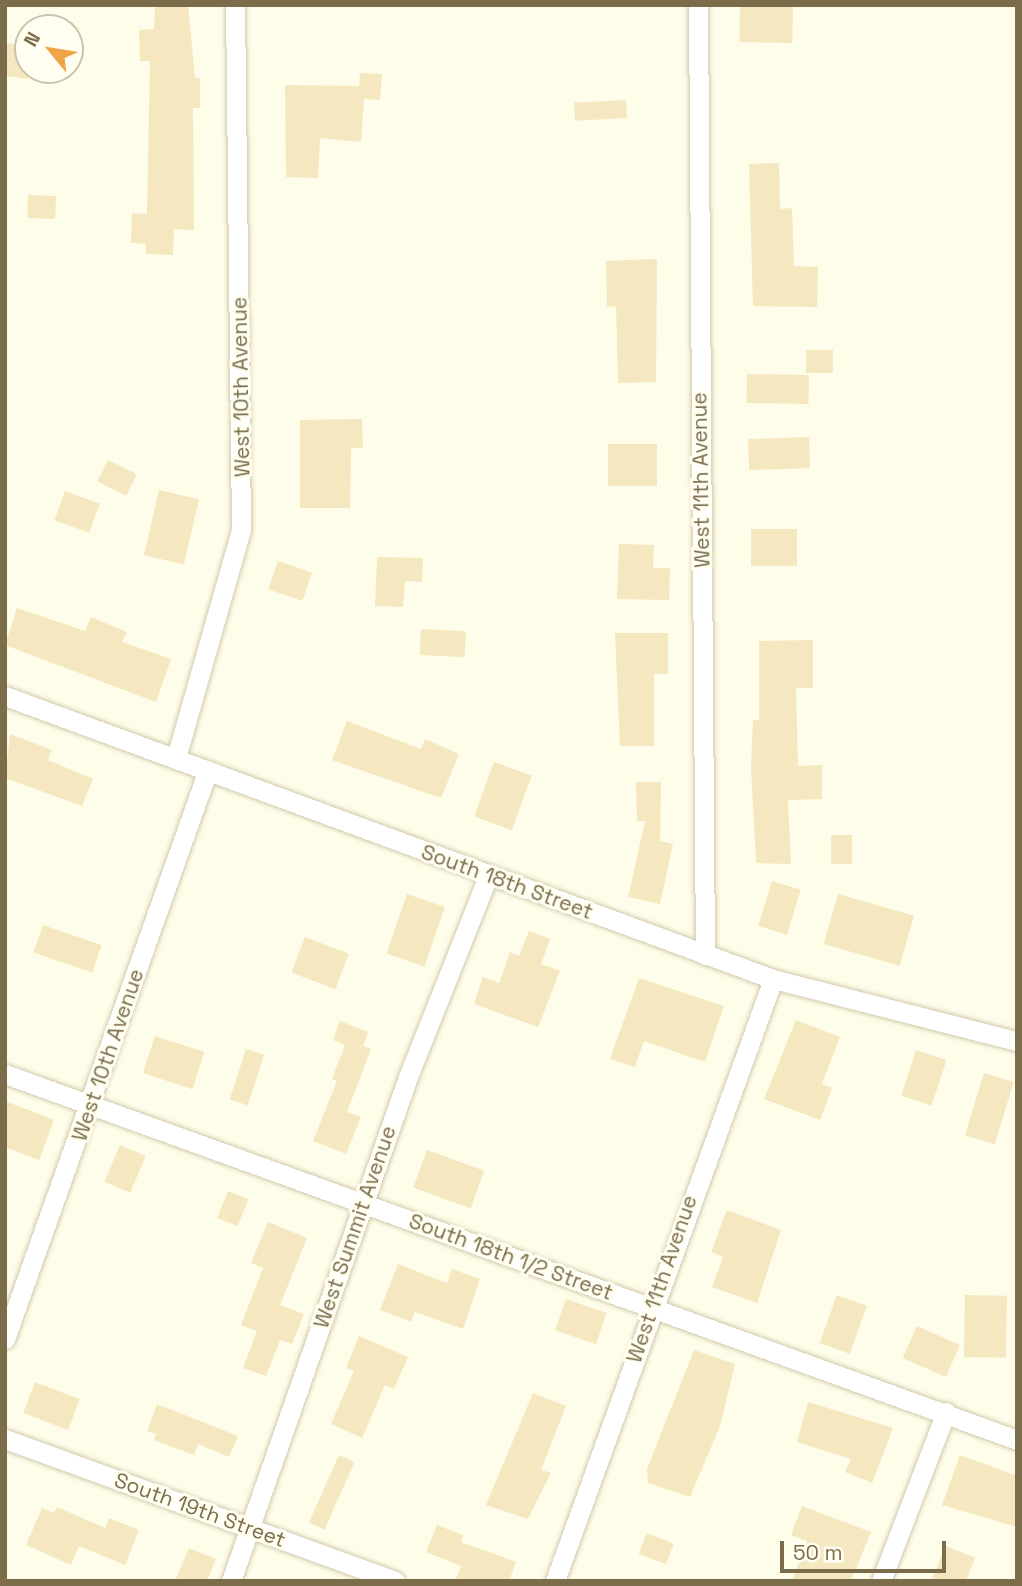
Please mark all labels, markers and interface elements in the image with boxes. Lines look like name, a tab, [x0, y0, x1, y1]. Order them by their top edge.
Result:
north arrow	[14, 14, 84, 84]
text: N	[18, 27, 46, 51]
street label: West 10th Avenue	[227, 296, 255, 478]
street label: West 11th Avenue	[687, 392, 715, 568]
street label: South 18th Street	[418, 839, 596, 925]
street label: West 10th Avenue	[67, 965, 149, 1145]
street label: West Summit Avenue	[308, 1122, 402, 1332]
street label: West 11th Avenue	[621, 1192, 703, 1366]
street label: South 18th 1/2 Street	[406, 1208, 616, 1306]
street label: South 19th Street	[111, 1467, 289, 1553]
scale bar	[784, 1526, 950, 1570]
text: 50 m	[793, 1539, 843, 1566]

